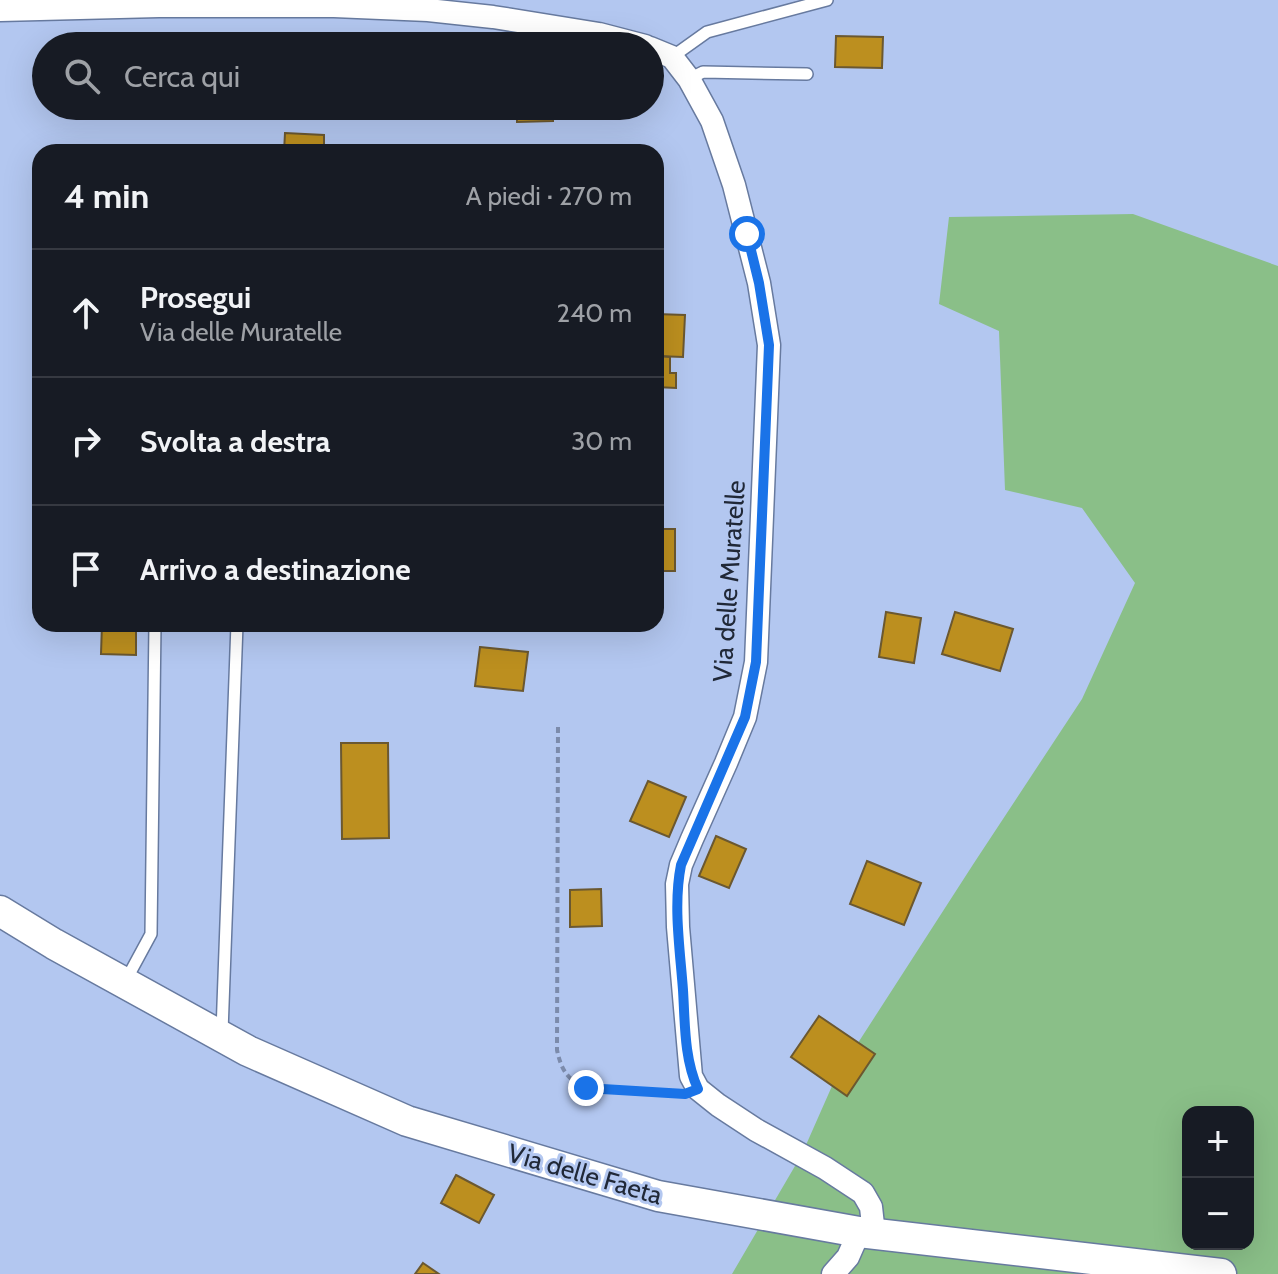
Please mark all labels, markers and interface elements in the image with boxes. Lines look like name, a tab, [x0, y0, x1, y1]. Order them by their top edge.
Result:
search box	[32, 32, 664, 120]
icon: search	[60, 54, 104, 98]
text: Cerca qui	[124, 58, 240, 95]
text: 4 min	[64, 175, 149, 217]
text: A piedi · 270 m	[466, 180, 632, 212]
route start	[729, 216, 765, 252]
text: Prosegui	[140, 279, 251, 316]
icon: ahead	[64, 291, 108, 335]
text: 240 m	[557, 297, 632, 329]
text: Via delle Muratelle	[140, 316, 342, 348]
icon: right	[64, 419, 108, 463]
text: Svolta a destra	[140, 423, 331, 460]
text: 30 m	[571, 425, 632, 457]
street label: Via delle Muratelle	[706, 479, 752, 683]
icon: arrive	[64, 547, 108, 591]
text: Arrivo a destinazione	[140, 551, 411, 588]
route end	[568, 1070, 604, 1106]
map controls	[1182, 1106, 1254, 1250]
button: +	[1182, 1106, 1254, 1178]
street label: Via delle Faeta	[504, 1137, 666, 1211]
button: −	[1182, 1178, 1254, 1250]

